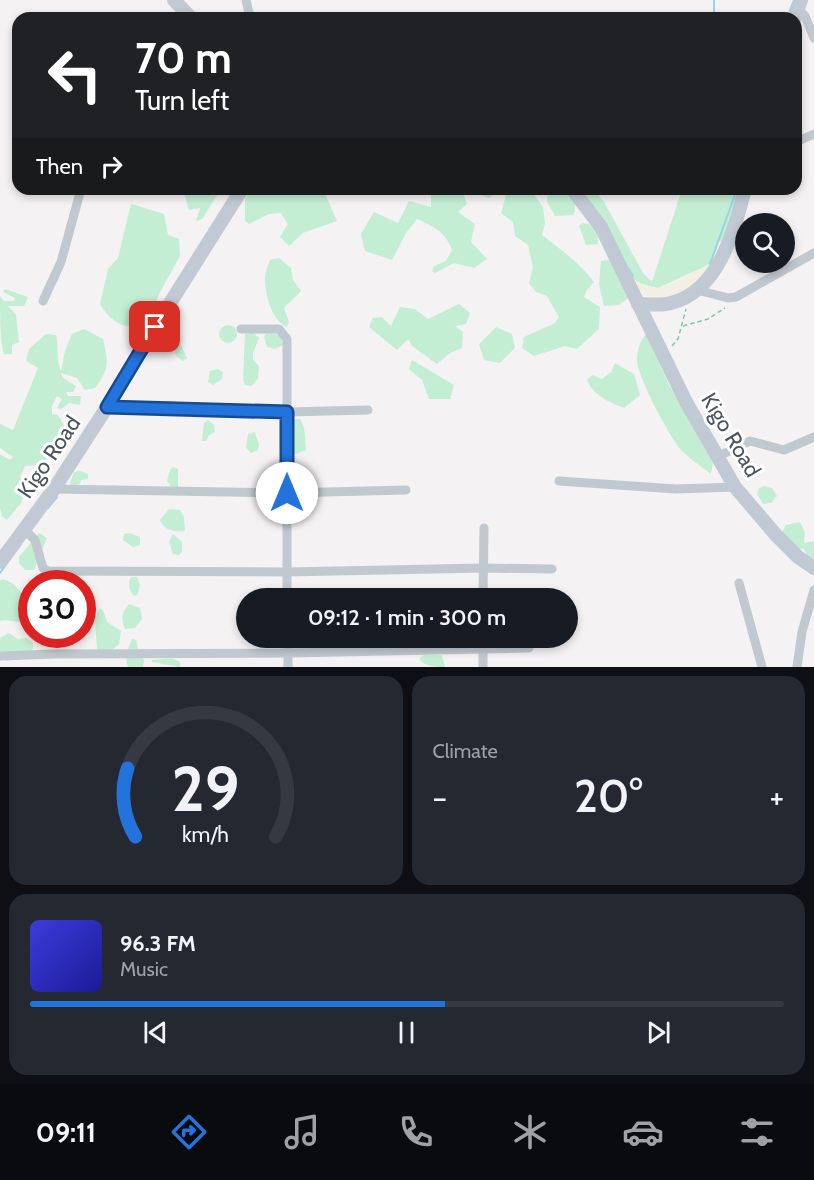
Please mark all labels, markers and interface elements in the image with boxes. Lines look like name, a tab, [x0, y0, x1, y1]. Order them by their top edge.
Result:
text: 70 m	[135, 32, 232, 84]
icon: left	[36, 36, 114, 114]
text: Turn left	[135, 84, 229, 117]
icon: right	[95, 150, 128, 183]
text: Then	[36, 153, 83, 180]
map controls	[735, 213, 795, 273]
button: search	[735, 213, 795, 273]
pin	[129, 301, 180, 352]
icon: arrive	[138, 310, 171, 343]
street label: Kigo Road	[695, 388, 767, 482]
street label: Kigo Road	[12, 411, 86, 503]
position arrow	[255, 461, 319, 525]
speed limit sign: 30	[18, 570, 96, 648]
text: 09:12 · 1 min · 300 m	[308, 604, 506, 631]
text: Climate	[433, 739, 498, 763]
text: 29	[172, 751, 240, 827]
text: 20°	[574, 769, 642, 823]
text: −	[433, 777, 447, 817]
text: +	[769, 777, 784, 817]
text: km/h	[182, 822, 229, 848]
text: 96.3 FM	[120, 930, 196, 957]
text: Music	[120, 957, 168, 981]
icon: previous	[139, 1016, 172, 1049]
icon: pause	[390, 1016, 423, 1049]
icon: next	[642, 1016, 675, 1049]
icon: directions	[168, 1111, 210, 1153]
icon: music	[281, 1111, 323, 1153]
icon: phone	[395, 1111, 437, 1153]
icon: climate	[509, 1111, 551, 1153]
icon: car	[622, 1111, 664, 1153]
icon: filters	[736, 1111, 778, 1153]
text: 09:11	[36, 1116, 96, 1149]

